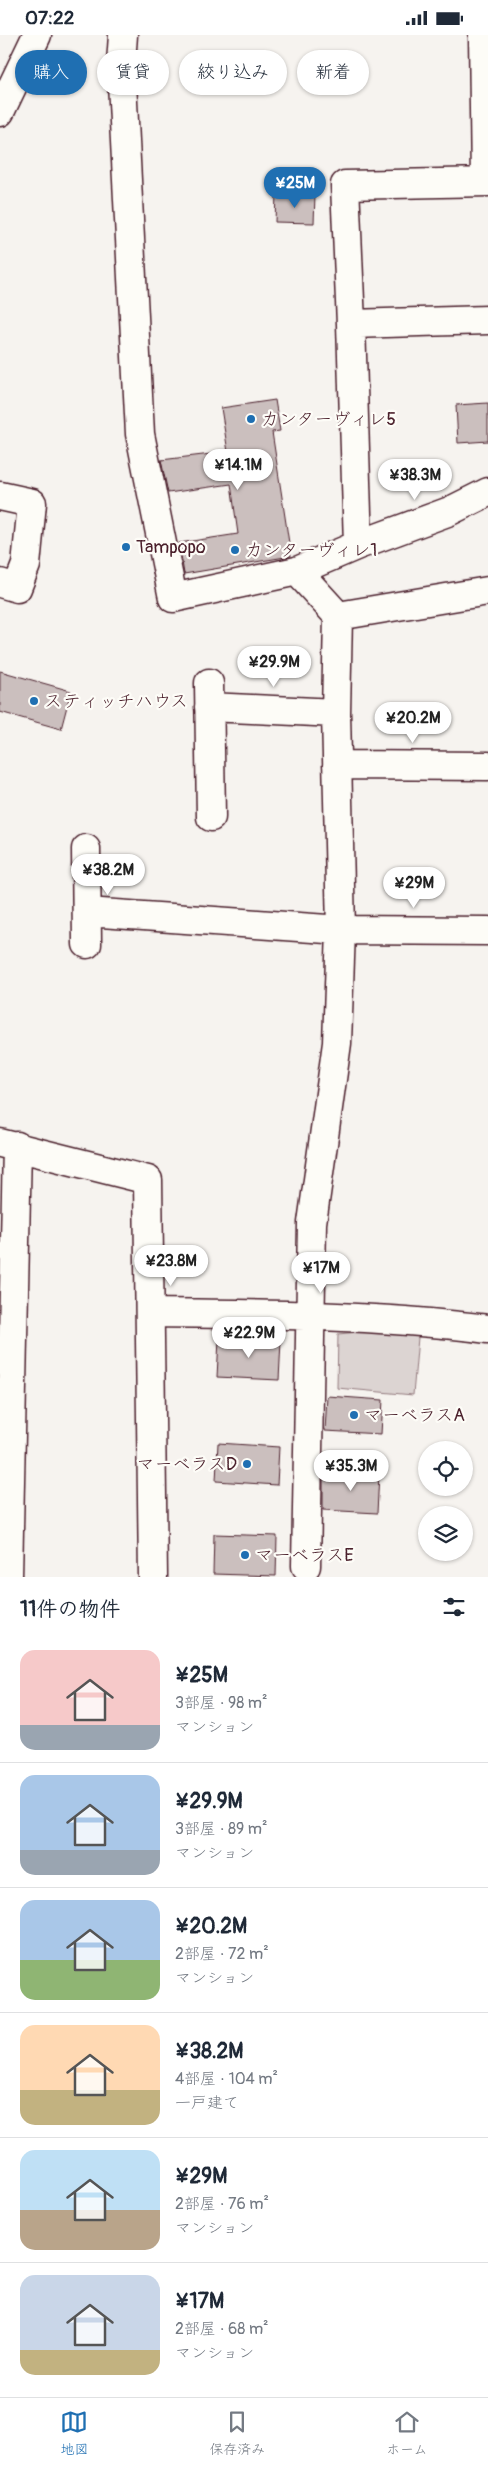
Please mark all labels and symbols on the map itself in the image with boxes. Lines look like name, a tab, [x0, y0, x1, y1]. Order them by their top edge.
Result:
pin: ¥25M	[265, 167, 325, 209]
place label: カンターヴィレ5	[261, 408, 396, 431]
marker: カンターヴィレ5	[245, 413, 257, 425]
pin: ¥14.1M	[197, 449, 279, 491]
pin: ¥38.3M	[374, 459, 456, 501]
place label: Tampopo	[136, 536, 206, 559]
place label: カンターヴィレ1	[245, 539, 377, 562]
marker: Tampopo	[120, 541, 132, 553]
marker: カンターヴィレ1	[229, 544, 241, 556]
pin: ¥29.9M	[233, 645, 315, 688]
place label: スティッチハウス	[44, 690, 188, 713]
marker: スティッチハウス	[28, 695, 40, 707]
pin: ¥20.2M	[372, 701, 454, 744]
pin: ¥38.2M	[67, 853, 149, 896]
pin: ¥29M	[384, 867, 444, 909]
pin: ¥23.8M	[130, 1245, 212, 1287]
pin: ¥17M	[291, 1251, 351, 1294]
pin: ¥22.9M	[208, 1317, 290, 1359]
place label: マーベラスA	[364, 1404, 465, 1427]
marker: マーベラスA	[348, 1409, 360, 1421]
pin: ¥35.3M	[310, 1449, 392, 1492]
place label: マーベラスD	[136, 1453, 237, 1476]
marker: マーベラスD	[241, 1458, 253, 1470]
place label: マーベラスE	[255, 1544, 354, 1567]
marker: マーベラスE	[239, 1549, 251, 1561]

